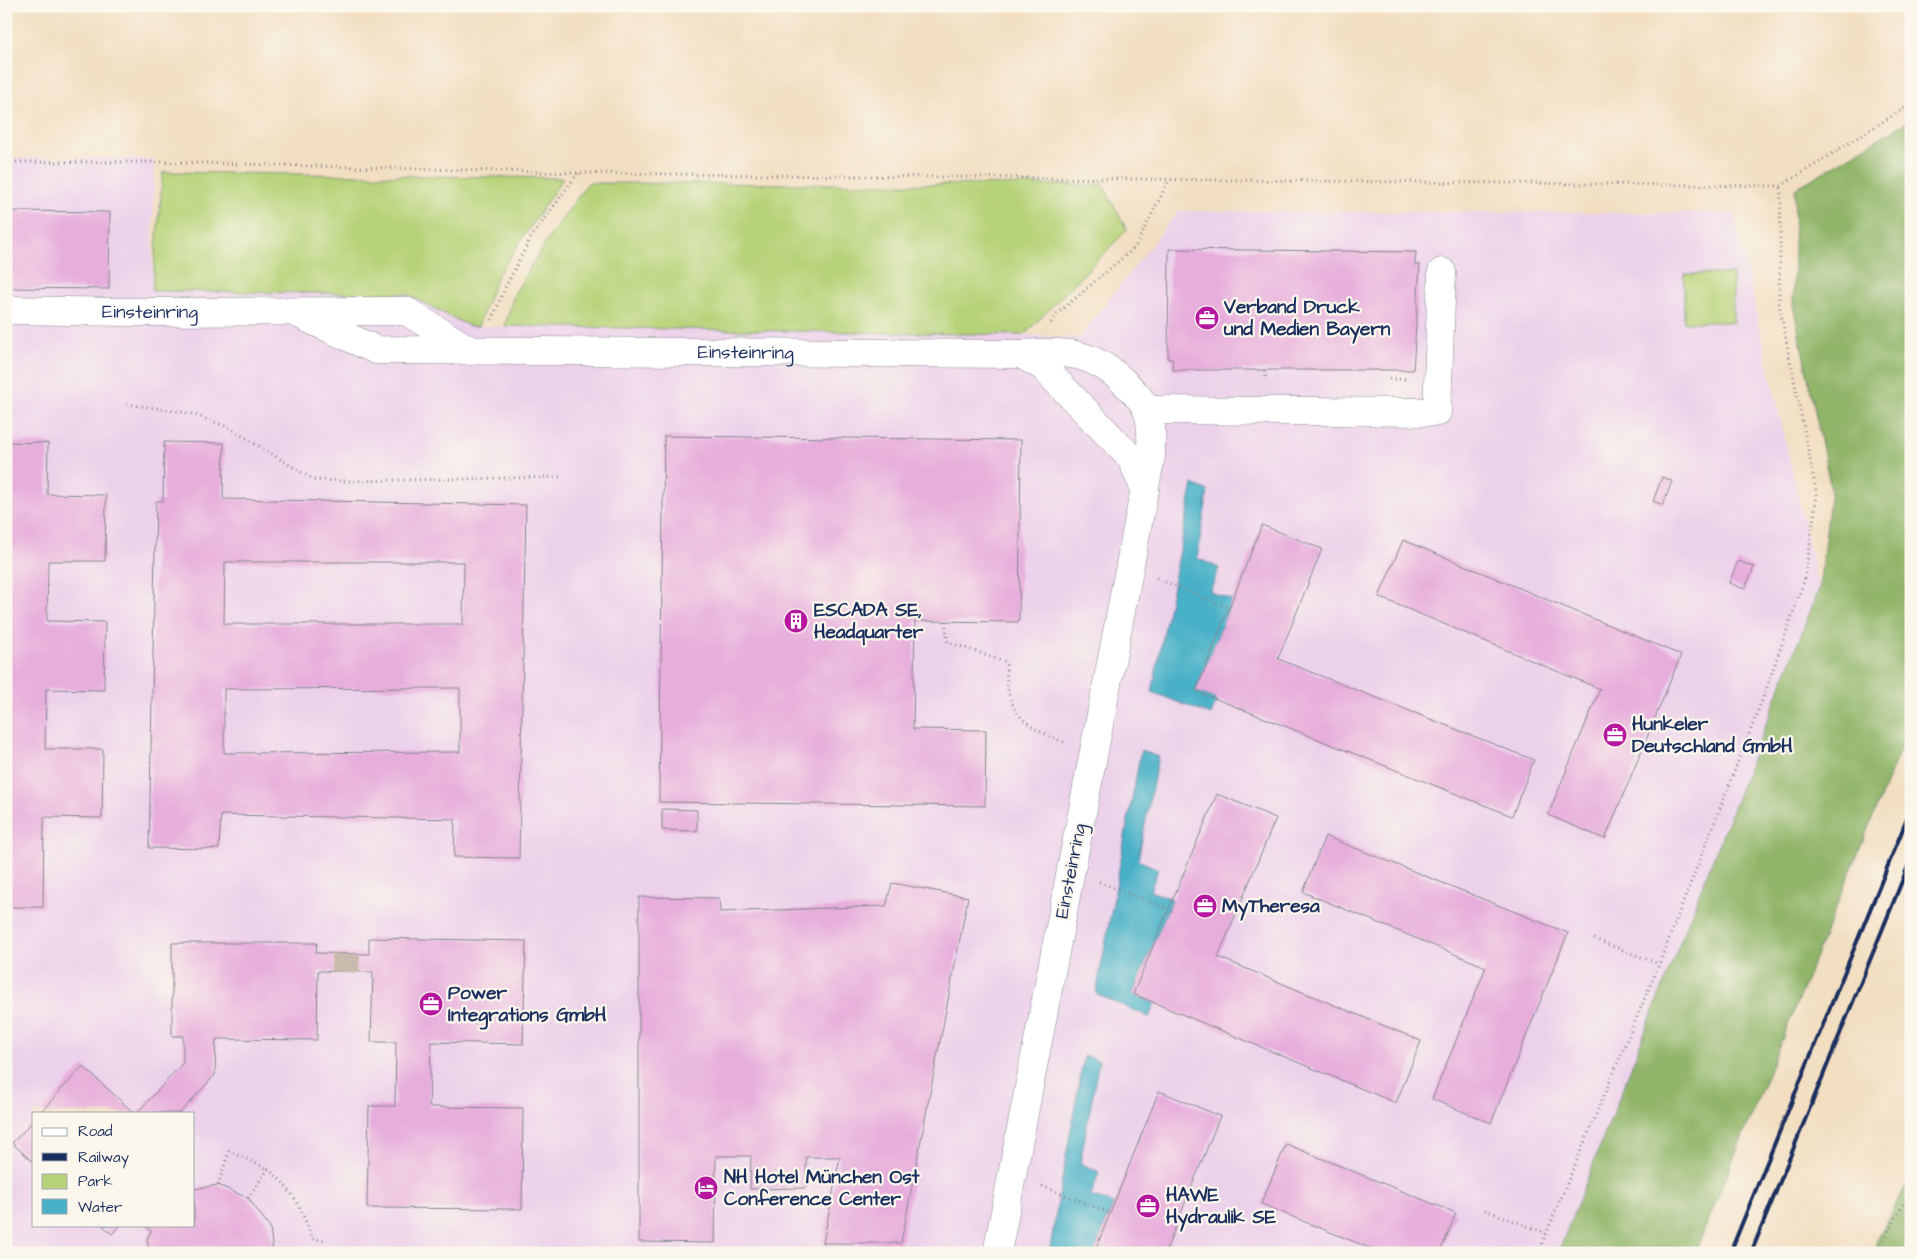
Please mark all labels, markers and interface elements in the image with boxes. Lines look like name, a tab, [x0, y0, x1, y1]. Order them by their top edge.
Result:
place label: Verband Druck und Medien Bayern	[1223, 294, 1391, 344]
street label: Einsteinring	[102, 298, 198, 326]
office icon: Verband Druck und Medien Bayern	[1194, 305, 1220, 331]
street label: Einsteinring	[697, 338, 794, 367]
place label: ESCADA SE, Headquarter	[814, 597, 924, 646]
building icon: ESCADA SE, Headquarter	[783, 608, 809, 634]
place label: Hunkeler Deutschland GmbH	[1632, 711, 1793, 760]
office icon: Hunkeler Deutschland GmbH	[1602, 722, 1628, 748]
street label: Einsteinring	[1049, 821, 1094, 921]
office icon: MyTheresa	[1192, 893, 1218, 919]
place label: MyTheresa	[1222, 893, 1320, 921]
place label: Power Integrations GmbH	[448, 980, 607, 1030]
office icon: Power Integrations GmbH	[418, 991, 444, 1017]
legend	[32, 1112, 195, 1226]
text: Road	[78, 1121, 113, 1142]
text: Railway	[78, 1147, 129, 1169]
place label: NH Hotel München Ost Conference Center	[724, 1164, 920, 1213]
text: Park	[78, 1171, 113, 1192]
hotel icon: NH Hotel München Ost Conference Center	[693, 1175, 719, 1201]
place label: HAWE Hydraulik SE	[1166, 1182, 1277, 1232]
office icon: HAWE Hydraulik SE	[1135, 1193, 1161, 1219]
text: Water	[78, 1197, 122, 1218]

